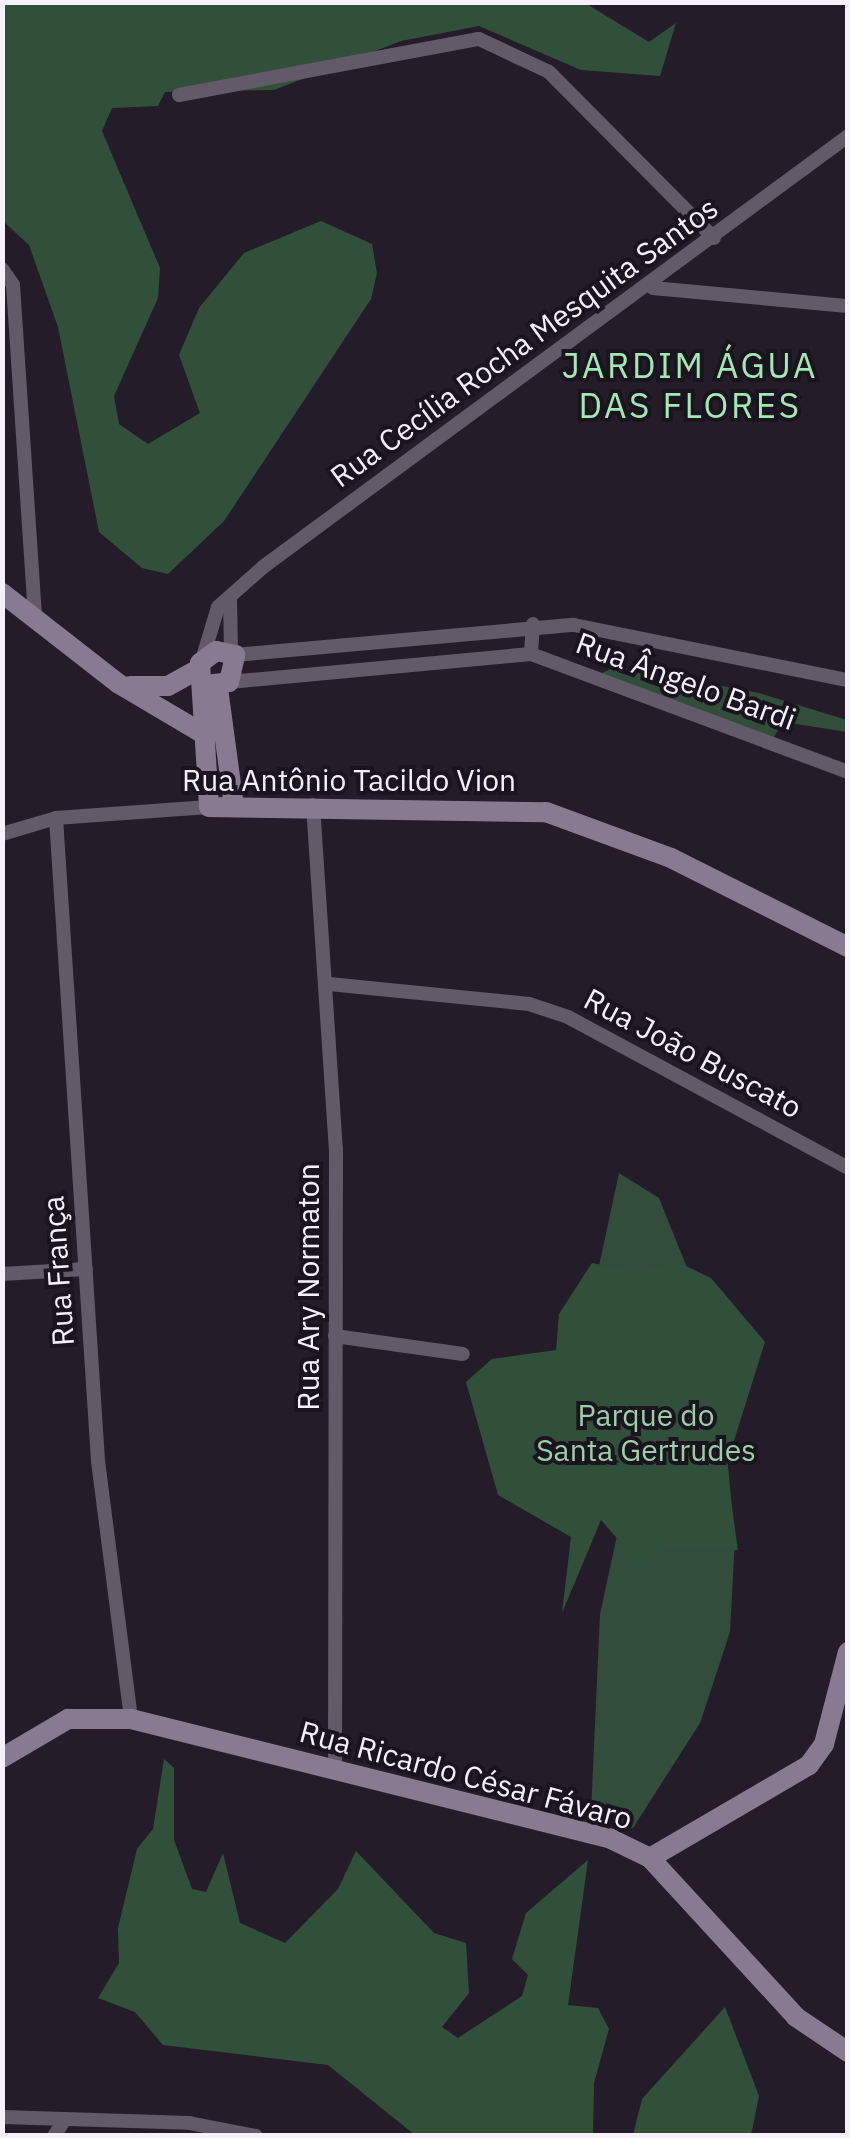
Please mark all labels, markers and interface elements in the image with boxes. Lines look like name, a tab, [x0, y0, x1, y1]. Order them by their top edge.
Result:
street label: Rua Cecília Rocha Mesquita Santos	[323, 189, 725, 495]
district label: JARDIM ÁGUA DAS FLORES	[562, 344, 818, 426]
street label: Rua Ângelo Bardi	[571, 625, 801, 737]
street label: Rua Antônio Tacildo Vion	[182, 762, 516, 798]
street label: Rua João Buscato	[578, 981, 808, 1125]
street label: Rua Ary Normaton	[290, 1163, 326, 1411]
street label: Rua França	[35, 1195, 81, 1347]
park label: Parque do Santa Gertrudes	[536, 1397, 756, 1468]
street label: Rua Ricardo César Fávaro	[296, 1713, 636, 1837]

